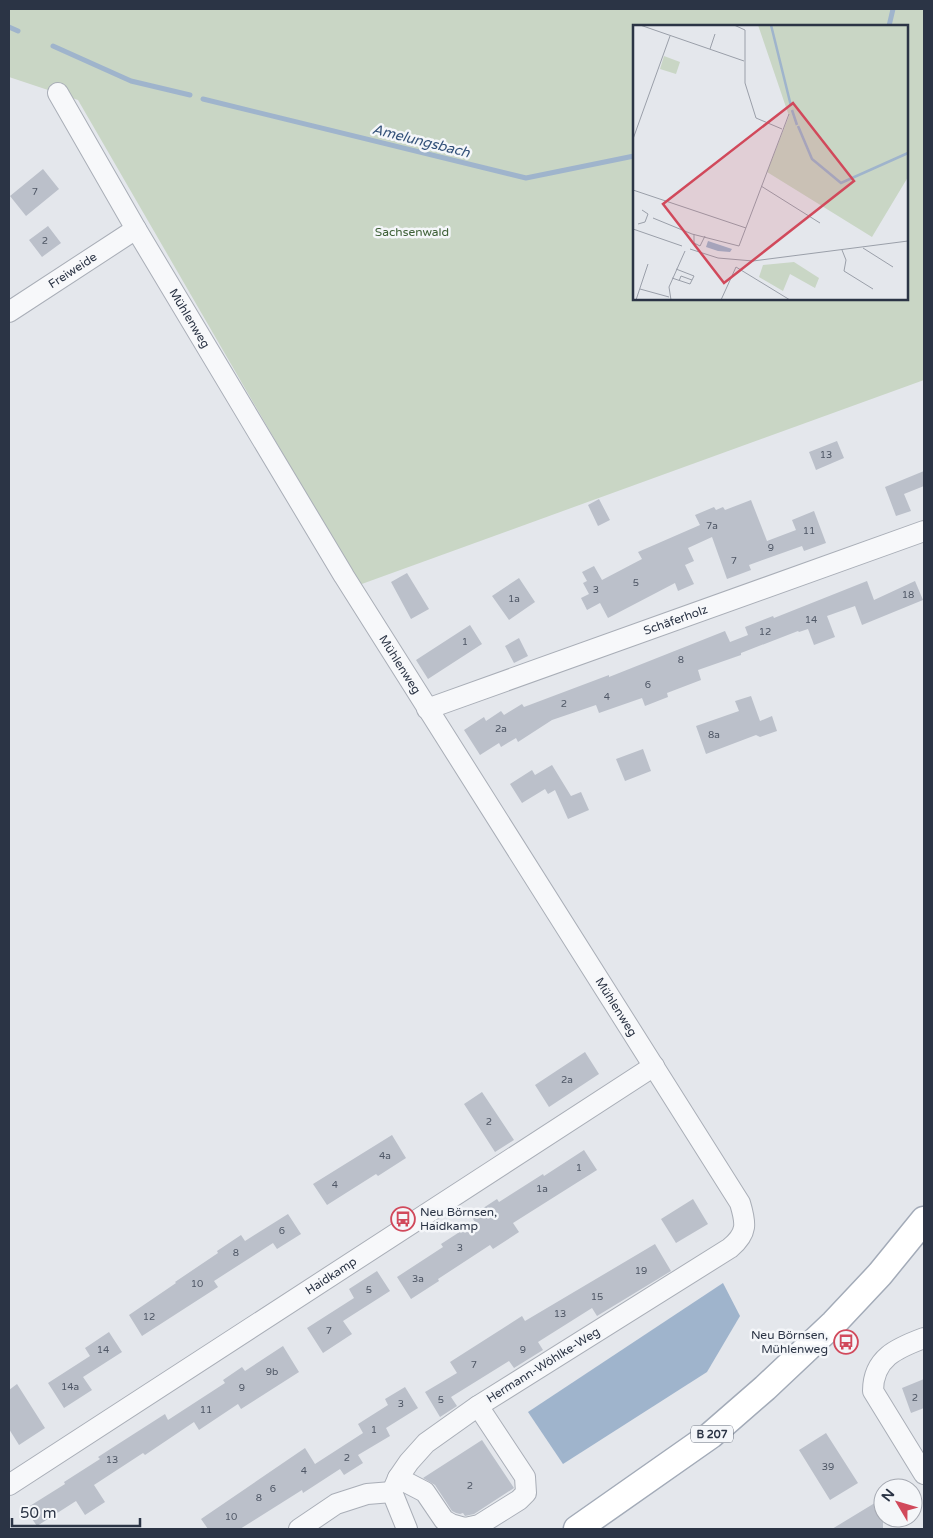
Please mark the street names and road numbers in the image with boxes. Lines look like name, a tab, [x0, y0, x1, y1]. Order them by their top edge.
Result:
street label: Freiweide	[46, 249, 100, 291]
street label: Mühlenweg	[166, 286, 213, 351]
street label: Schäferholz	[642, 602, 709, 638]
street label: Mühlenweg	[376, 632, 424, 696]
street label: Mühlenweg	[592, 975, 640, 1039]
street label: Haidkamp	[303, 1254, 359, 1298]
street label: Hermann-Wöhlke-Weg	[484, 1324, 602, 1406]
road number: B 207	[691, 1426, 733, 1442]

